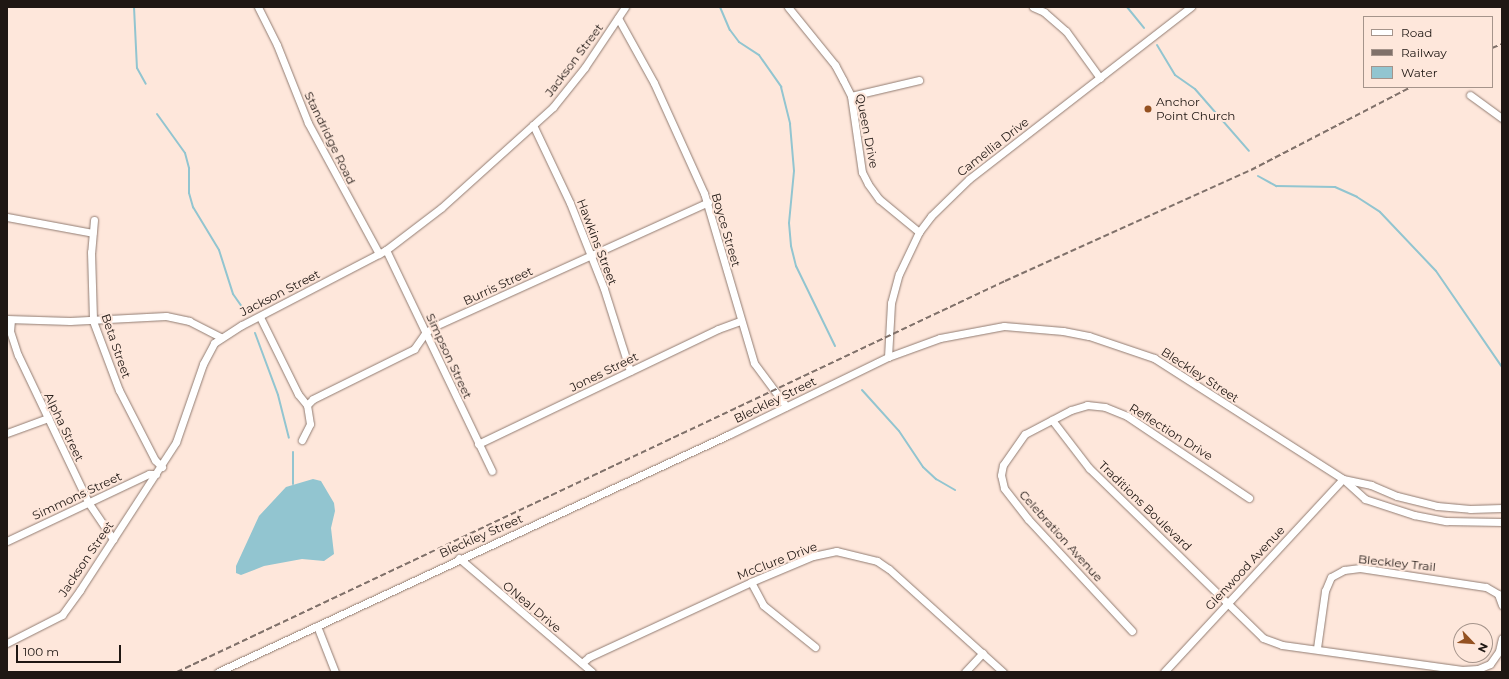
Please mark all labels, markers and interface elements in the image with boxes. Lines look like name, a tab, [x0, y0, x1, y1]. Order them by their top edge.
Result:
legend	[1363, 16, 1493, 88]
street label: Jackson Street	[542, 21, 606, 99]
text: Road	[1401, 25, 1432, 40]
text: Railway	[1401, 45, 1447, 60]
text: Water	[1401, 65, 1437, 80]
street label: Standridge Road	[301, 89, 359, 187]
street label: Queen Drive	[853, 93, 881, 169]
place label: Anchor Point Church	[1156, 95, 1235, 123]
marker: Anchor Point Church	[1143, 104, 1153, 114]
street label: Camellia Drive	[954, 115, 1032, 179]
street label: Boyce Street	[709, 191, 743, 269]
street label: Hawkins Street	[574, 197, 620, 287]
street label: Burris Street	[461, 264, 535, 308]
street label: Jackson Street	[238, 267, 322, 319]
street label: Simpson Street	[423, 311, 475, 401]
street label: Beta Street	[98, 312, 134, 380]
street label: Bleckley Street	[1158, 345, 1242, 405]
street label: Jones Street	[568, 349, 640, 395]
street label: Bleckley Street	[732, 374, 818, 426]
street label: Alpha Street	[41, 390, 87, 464]
street label: Reflection Drive	[1127, 401, 1215, 463]
street label: Traditions Boulevard	[1096, 458, 1194, 554]
street label: Simmons Street	[30, 469, 124, 523]
street label: Celebration Avenue	[1016, 487, 1106, 585]
street label: Bleckley Street	[437, 511, 525, 561]
street label: Jackson Street	[56, 519, 116, 599]
street label: Glenwood Avenue	[1202, 523, 1288, 613]
street label: McClure Drive	[735, 539, 819, 583]
street label: Bleckley Trail	[1357, 552, 1437, 574]
street label: ONeal Drive	[500, 578, 564, 636]
north arrow	[1453, 623, 1493, 663]
scale bar	[18, 637, 123, 663]
text: N	[1475, 641, 1491, 655]
text: 100 m	[23, 644, 59, 659]

